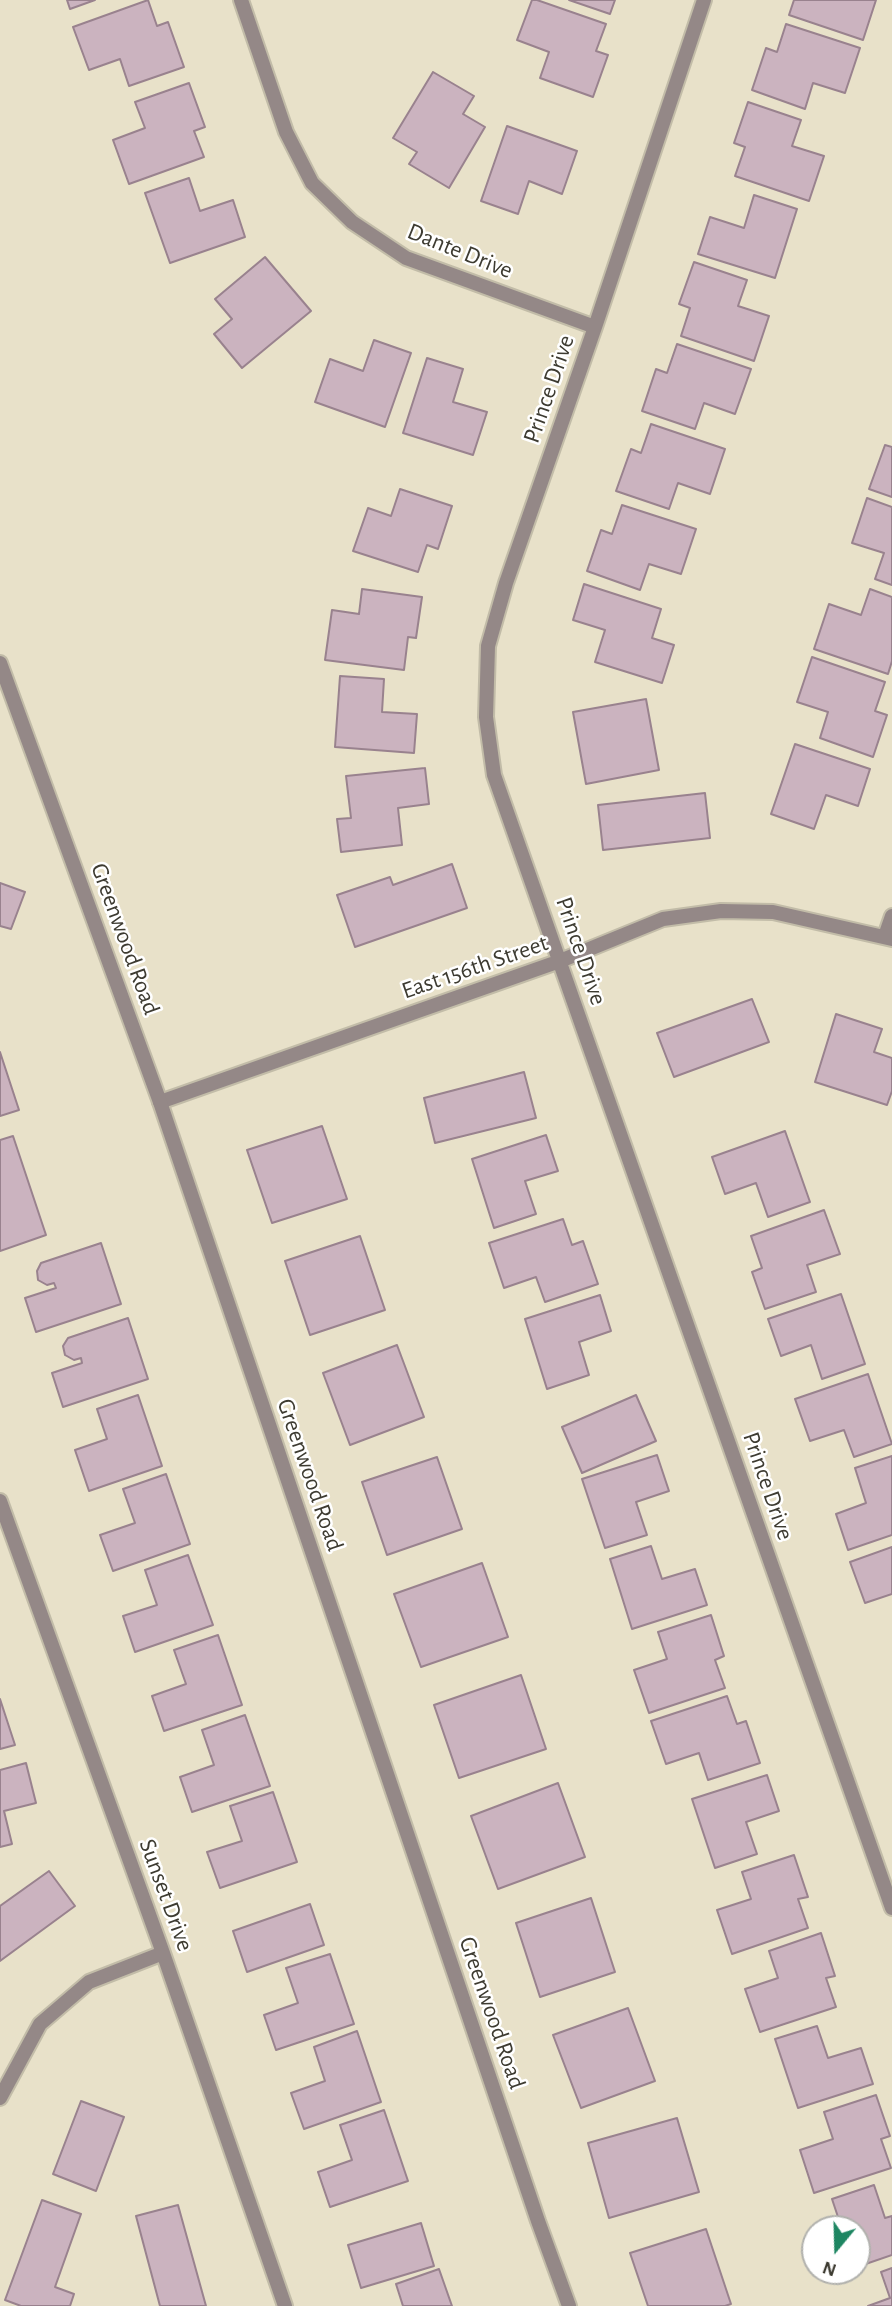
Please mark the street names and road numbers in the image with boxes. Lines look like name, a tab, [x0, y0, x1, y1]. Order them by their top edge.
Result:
street label: Dante Drive	[403, 217, 517, 285]
street label: Prince Drive	[517, 331, 581, 447]
street label: Greenwood Road	[84, 859, 166, 1019]
street label: Prince Drive	[549, 893, 613, 1009]
street label: East 156th Street	[398, 929, 552, 1005]
street label: Greenwood Road	[270, 1395, 350, 1555]
street label: Prince Drive	[736, 1428, 800, 1544]
street label: Sunset Drive	[132, 1835, 200, 1955]
street label: Greenwood Road	[452, 1933, 532, 2093]

